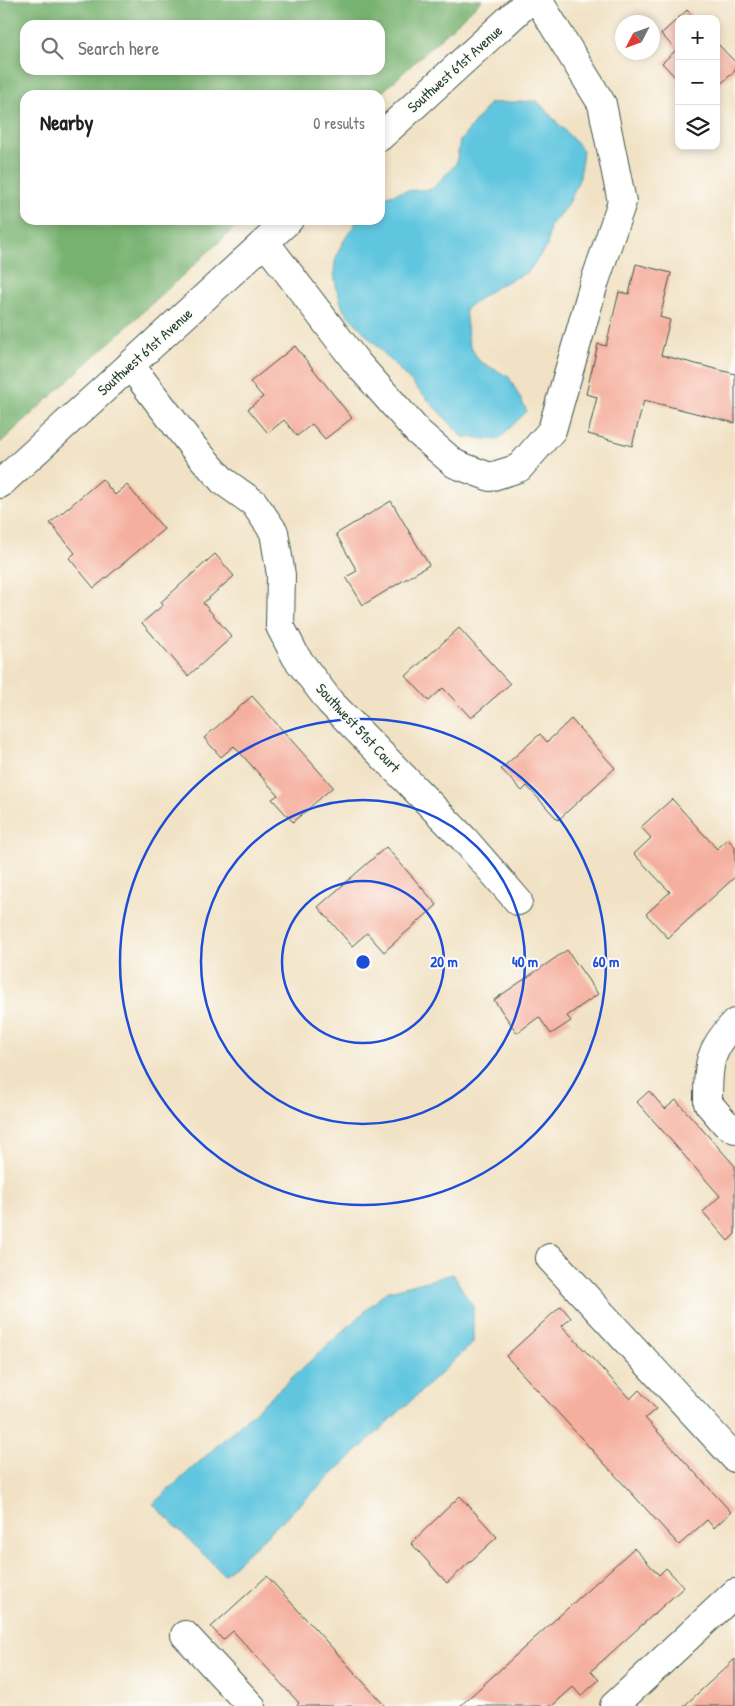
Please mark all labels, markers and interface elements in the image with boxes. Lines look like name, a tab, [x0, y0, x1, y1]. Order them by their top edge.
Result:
north arrow	[615, 15, 660, 60]
map controls	[675, 15, 720, 150]
button: +	[675, 15, 720, 60]
search box	[20, 20, 385, 75]
street label: Southwest 61st Avenue	[402, 20, 507, 117]
icon: search	[38, 34, 66, 62]
text: Search here	[78, 35, 159, 61]
button: −	[675, 60, 720, 105]
button: layers	[675, 105, 720, 150]
text: Nearby	[40, 108, 93, 137]
text: 0 results	[313, 112, 365, 134]
street label: Southwest 61st Avenue	[92, 303, 197, 400]
street label: Southwest 51st Court	[311, 678, 406, 778]
text: 20 m	[430, 951, 458, 972]
text: 40 m	[512, 951, 538, 972]
text: 60 m	[593, 951, 619, 972]
centre of rings	[354, 953, 372, 971]

